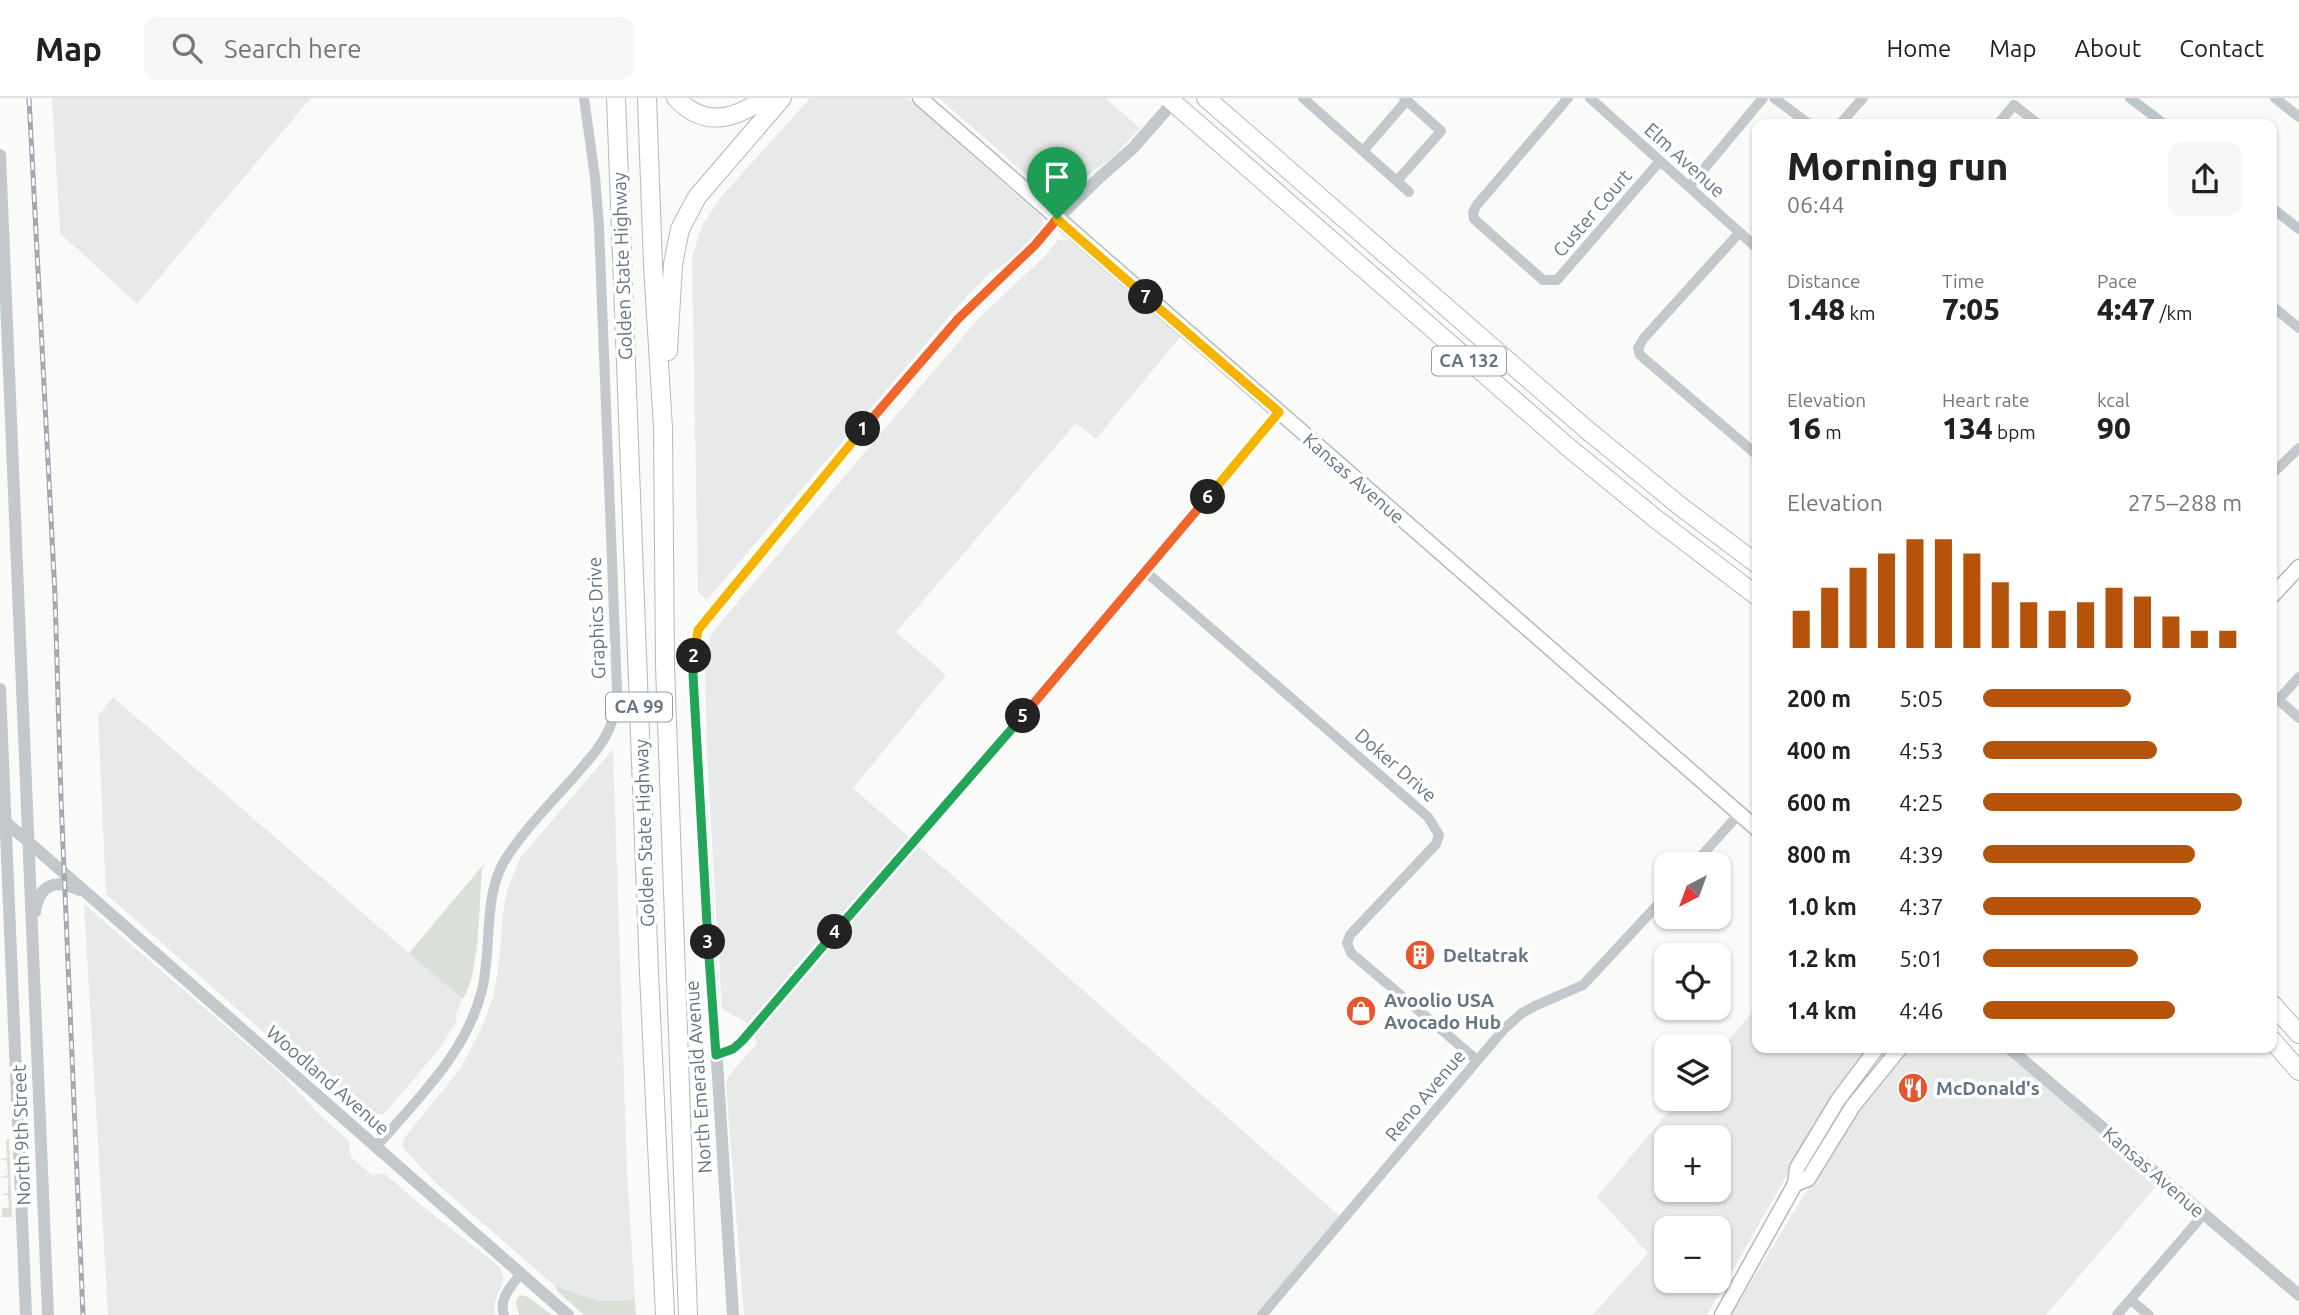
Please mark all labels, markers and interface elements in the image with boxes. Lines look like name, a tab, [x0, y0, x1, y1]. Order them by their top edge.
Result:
search box	[144, 17, 634, 80]
icon: search	[168, 29, 206, 67]
text: Map	[35, 30, 102, 67]
text: Search here	[224, 34, 362, 63]
text: Home	[1886, 35, 1951, 62]
text: Map	[1989, 35, 2036, 62]
text: About	[2074, 35, 2141, 62]
text: Contact	[2179, 35, 2264, 62]
street label: Elm Avenue	[1640, 118, 1730, 202]
button: share	[2168, 142, 2242, 216]
text: Morning run	[1787, 145, 2008, 187]
pin	[1027, 147, 1087, 219]
icon: arrive	[1038, 158, 1076, 196]
street label: Custer Court	[1548, 165, 1636, 261]
street label: Golden State Highway	[608, 172, 636, 360]
text: 06:44	[1787, 192, 1845, 217]
text: Distance	[1787, 270, 1861, 292]
text: Time	[1942, 270, 1984, 292]
text: Pace	[2097, 270, 2137, 292]
pin: 7	[1128, 280, 1164, 314]
text: 7	[1140, 285, 1151, 307]
text: 1.48	[1787, 292, 1845, 326]
text: 7:05	[1942, 292, 2000, 326]
text: 4:47	[2097, 292, 2155, 326]
text: km	[1845, 302, 1875, 324]
text: /km	[2155, 302, 2193, 324]
road number: CA 132	[1432, 346, 1506, 376]
text: Elevation	[1787, 389, 1866, 411]
text: Heart rate	[1942, 389, 2029, 411]
text: kcal	[2097, 389, 2130, 411]
text: 16	[1787, 411, 1821, 445]
text: 134	[1942, 411, 1993, 445]
text: 90	[2097, 411, 2131, 445]
pin: 1	[846, 412, 880, 446]
text: 1	[857, 417, 868, 439]
text: m	[1821, 421, 1842, 443]
text: bpm	[1993, 421, 2036, 443]
street label: Kansas Avenue	[1299, 428, 1409, 528]
pin: 6	[1190, 480, 1226, 514]
text: 6	[1202, 485, 1213, 507]
text: Elevation	[1787, 490, 1883, 515]
text: 275–288 m	[2128, 490, 2242, 515]
street label: Graphics Drive	[583, 556, 609, 680]
pin: 2	[676, 638, 712, 674]
text: 2	[688, 644, 699, 666]
text: 200 m	[1787, 686, 1851, 711]
text: 5:05	[1899, 686, 1944, 711]
road number: CA 99	[606, 692, 672, 722]
pin: 5	[1006, 698, 1040, 734]
text: 5	[1017, 704, 1028, 726]
street label: Doker Drive	[1351, 724, 1441, 806]
text: 400 m	[1787, 738, 1851, 763]
text: 4:53	[1899, 738, 1944, 763]
street label: Golden State Highway	[630, 739, 658, 927]
text: 600 m	[1787, 790, 1851, 815]
text: 4:25	[1899, 790, 1944, 815]
text: 800 m	[1787, 842, 1851, 867]
text: 4:39	[1899, 842, 1944, 867]
north arrow	[1654, 852, 1731, 929]
map controls	[1654, 852, 1731, 1293]
text: 1.0 km	[1787, 894, 1857, 919]
text: 4:37	[1899, 894, 1944, 919]
pin: 4	[818, 914, 852, 950]
text: 4	[829, 920, 840, 942]
pin: 3	[690, 924, 726, 960]
text: 3	[702, 930, 713, 952]
building icon: Deltatrak	[1403, 938, 1437, 972]
button: locate	[1654, 943, 1731, 1020]
place label: Deltatrak	[1443, 944, 1529, 966]
text: 1.2 km	[1787, 946, 1857, 971]
text: 5:01	[1899, 946, 1944, 971]
street label: North Emerald Avenue	[680, 980, 716, 1174]
place label: Avoolio USA Avocado Hub	[1384, 989, 1501, 1033]
shop icon: Avoolio USA Avocado Hub	[1344, 994, 1378, 1028]
text: 1.4 km	[1787, 998, 1857, 1023]
text: 4:46	[1899, 998, 1944, 1023]
street label: Woodland Avenue	[262, 1021, 394, 1139]
button: layers	[1654, 1034, 1731, 1111]
street label: Reno Avenue	[1380, 1045, 1470, 1145]
street label: North 9th Street	[8, 1064, 34, 1206]
restaurant icon: McDonald's	[1896, 1071, 1930, 1105]
place label: McDonald's	[1936, 1077, 2040, 1099]
street label: Kansas Avenue	[2099, 1122, 2209, 1222]
button: +	[1654, 1125, 1731, 1202]
button: −	[1654, 1216, 1731, 1293]

